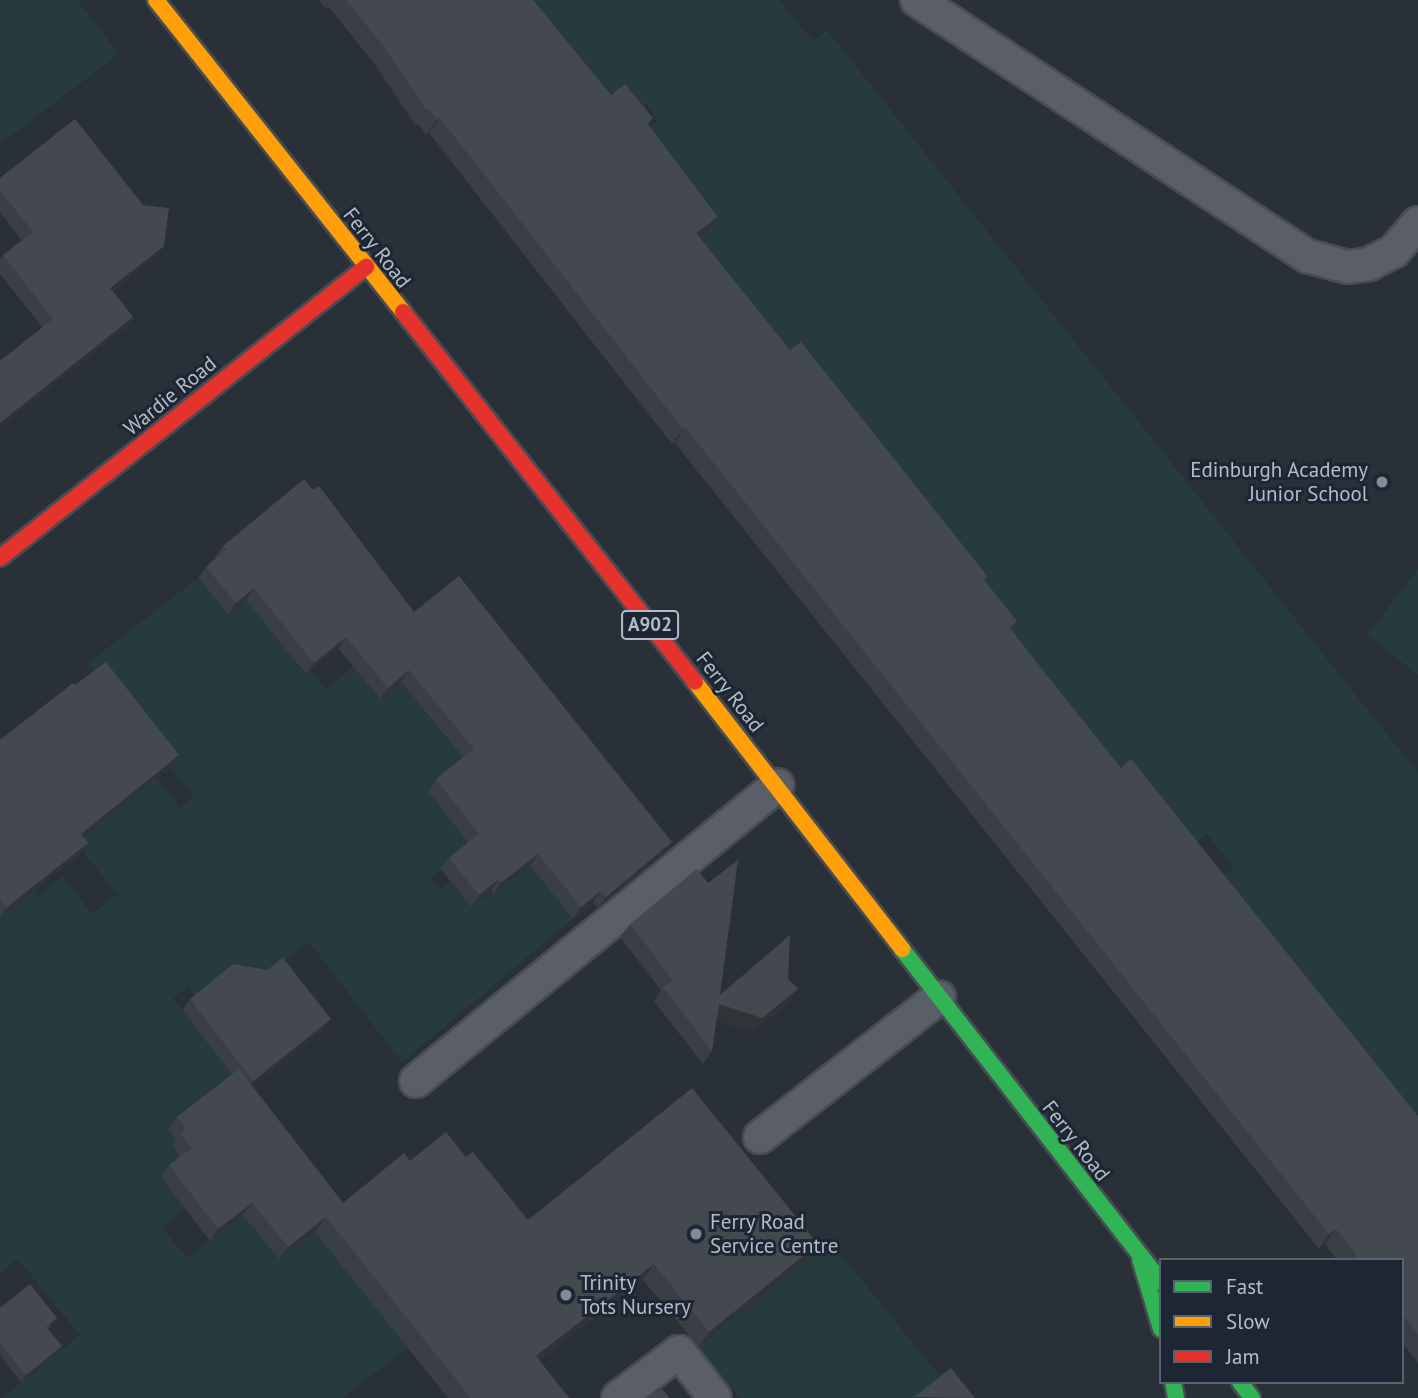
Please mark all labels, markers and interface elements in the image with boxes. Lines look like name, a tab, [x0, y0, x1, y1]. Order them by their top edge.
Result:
street label: Ferry Road	[338, 203, 416, 293]
street label: Wardie Road	[119, 351, 221, 441]
place label: Edinburgh Academy Junior School	[1189, 457, 1368, 507]
marker: Edinburgh Academy Junior School	[1374, 474, 1390, 490]
road number: A902	[620, 610, 680, 640]
street label: Ferry Road	[691, 647, 769, 737]
street label: Ferry Road	[1037, 1096, 1115, 1186]
place label: Ferry Road Service Centre	[710, 1209, 838, 1259]
marker: Ferry Road Service Centre	[688, 1226, 704, 1242]
legend	[1159, 1258, 1404, 1384]
place label: Trinity Tots Nursery	[580, 1270, 691, 1320]
text: Fast	[1226, 1273, 1263, 1300]
marker: Trinity Tots Nursery	[558, 1287, 574, 1303]
text: Slow	[1226, 1308, 1270, 1335]
text: Jam	[1226, 1343, 1260, 1370]

